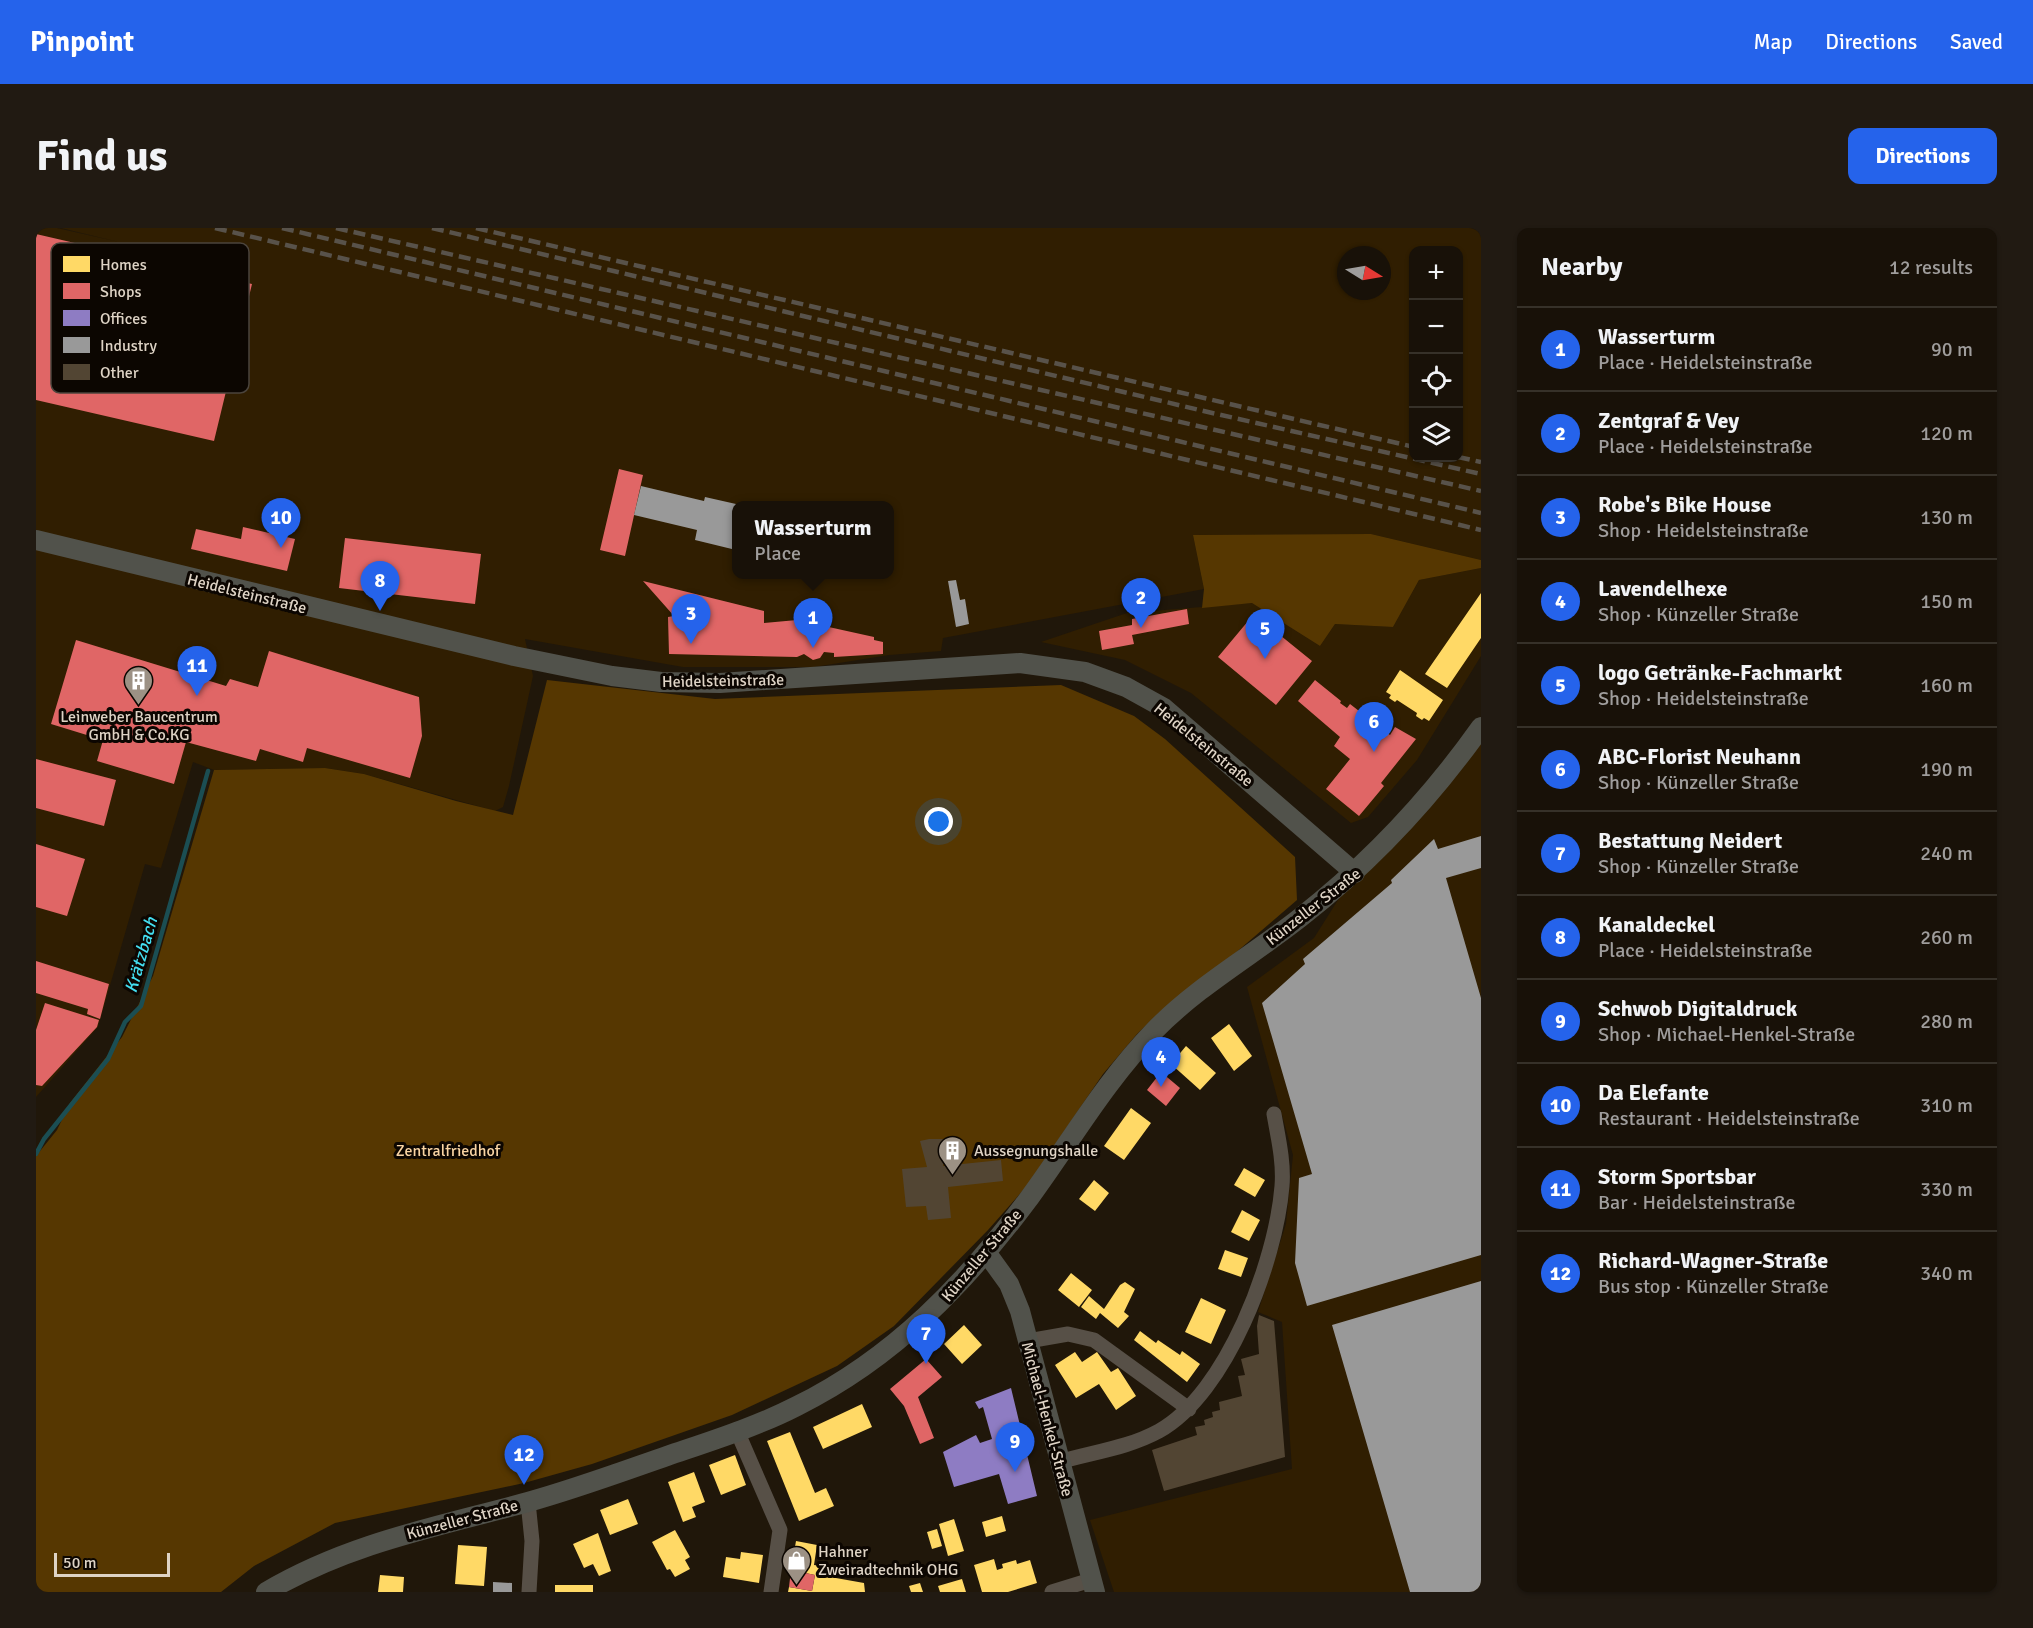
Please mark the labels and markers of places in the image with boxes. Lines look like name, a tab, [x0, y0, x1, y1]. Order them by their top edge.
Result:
pin: 10	[262, 498, 300, 548]
pin: 8	[360, 562, 400, 611]
pin: 2	[1122, 578, 1160, 628]
pin: 3	[672, 594, 710, 644]
pin: 1	[794, 598, 832, 648]
pin: 5	[1246, 610, 1284, 659]
pin: 11	[178, 646, 216, 696]
building icon: Leinweber Baucentrum GmbH & Co.KG	[123, 664, 155, 706]
pin: 6	[1354, 702, 1394, 752]
place label: Leinweber Baucentrum GmbH & Co.KG	[60, 707, 218, 745]
pin: 4	[1142, 1038, 1180, 1087]
building icon: Aussegnungshalle	[937, 1134, 969, 1176]
place label: Aussegnungshalle	[974, 1141, 1098, 1161]
pin: 7	[906, 1314, 946, 1364]
pin: 9	[996, 1422, 1034, 1472]
pin: 12	[504, 1436, 544, 1485]
place label: Hahner Zweiradtechnik OHG	[818, 1542, 958, 1580]
shop icon: Hahner Zweiradtechnik OHG	[781, 1544, 813, 1586]

